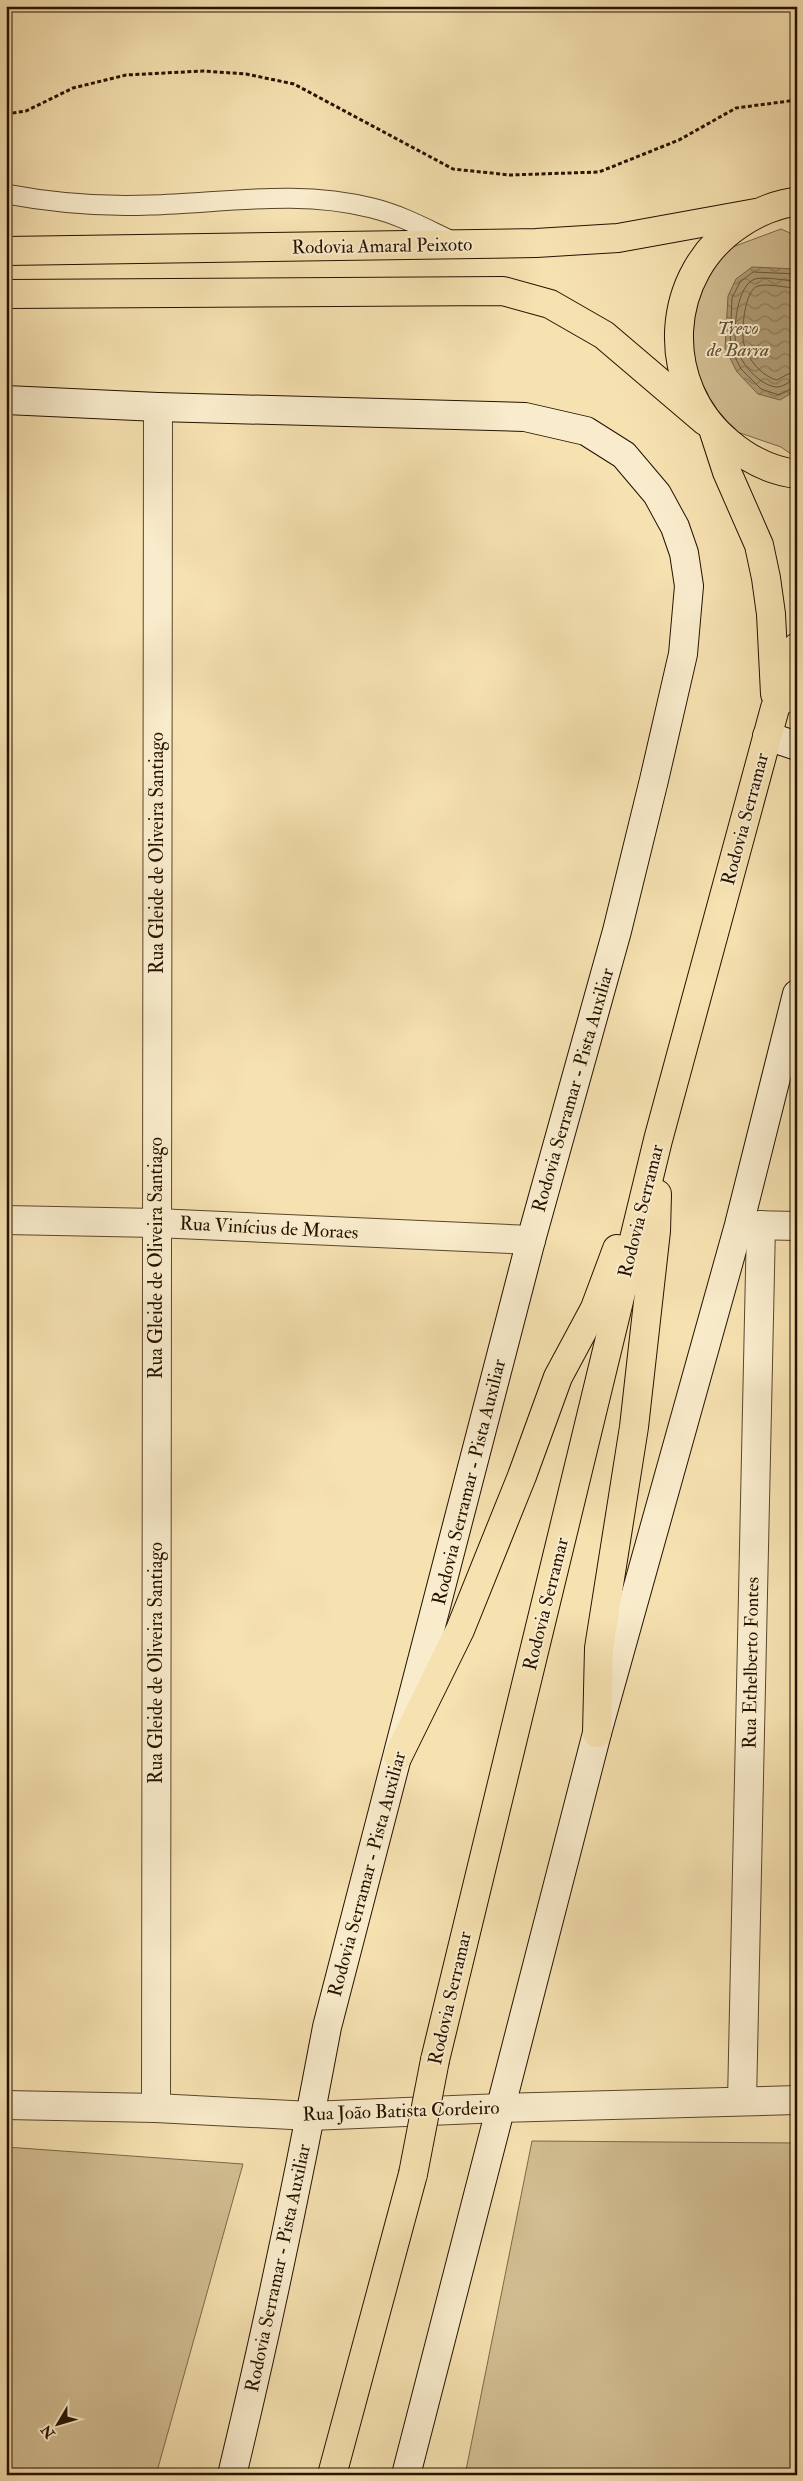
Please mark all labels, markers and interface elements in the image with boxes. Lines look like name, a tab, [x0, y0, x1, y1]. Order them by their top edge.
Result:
street label: Rodovia Amaral Peixoto	[292, 232, 472, 260]
park label: Trevo de Barra	[706, 316, 769, 362]
street label: Rua Gleide de Oliveira Santiago	[145, 732, 169, 974]
street label: Rodovia Serramar	[716, 750, 774, 888]
street label: Rodovia Serramar - Pista Auxiliar	[527, 965, 619, 1215]
street label: Rua Gleide de Oliveira Santiago	[144, 1137, 168, 1379]
street label: Rodovia Serramar	[613, 1142, 669, 1280]
street label: Rua Vinícius de Moraes	[179, 1211, 359, 1245]
street label: Rodovia Serramar - Pista Auxiliar	[427, 1356, 511, 1608]
street label: Rodovia Serramar	[518, 1535, 574, 1673]
street label: Rua Gleide de Oliveira Santiago	[144, 1542, 168, 1784]
street label: Rua Ethelberto Fontes	[738, 1577, 764, 1749]
street label: Rodovia Serramar - Pista Auxiliar	[323, 1749, 411, 1999]
street label: Rodovia Serramar	[423, 1929, 477, 2067]
street label: Rua João Batista Cordeiro	[302, 2096, 500, 2126]
street label: Rodovia Serramar - Pista Auxiliar	[240, 2142, 316, 2394]
north arrow	[32, 2398, 82, 2448]
text: N	[37, 2421, 59, 2443]

